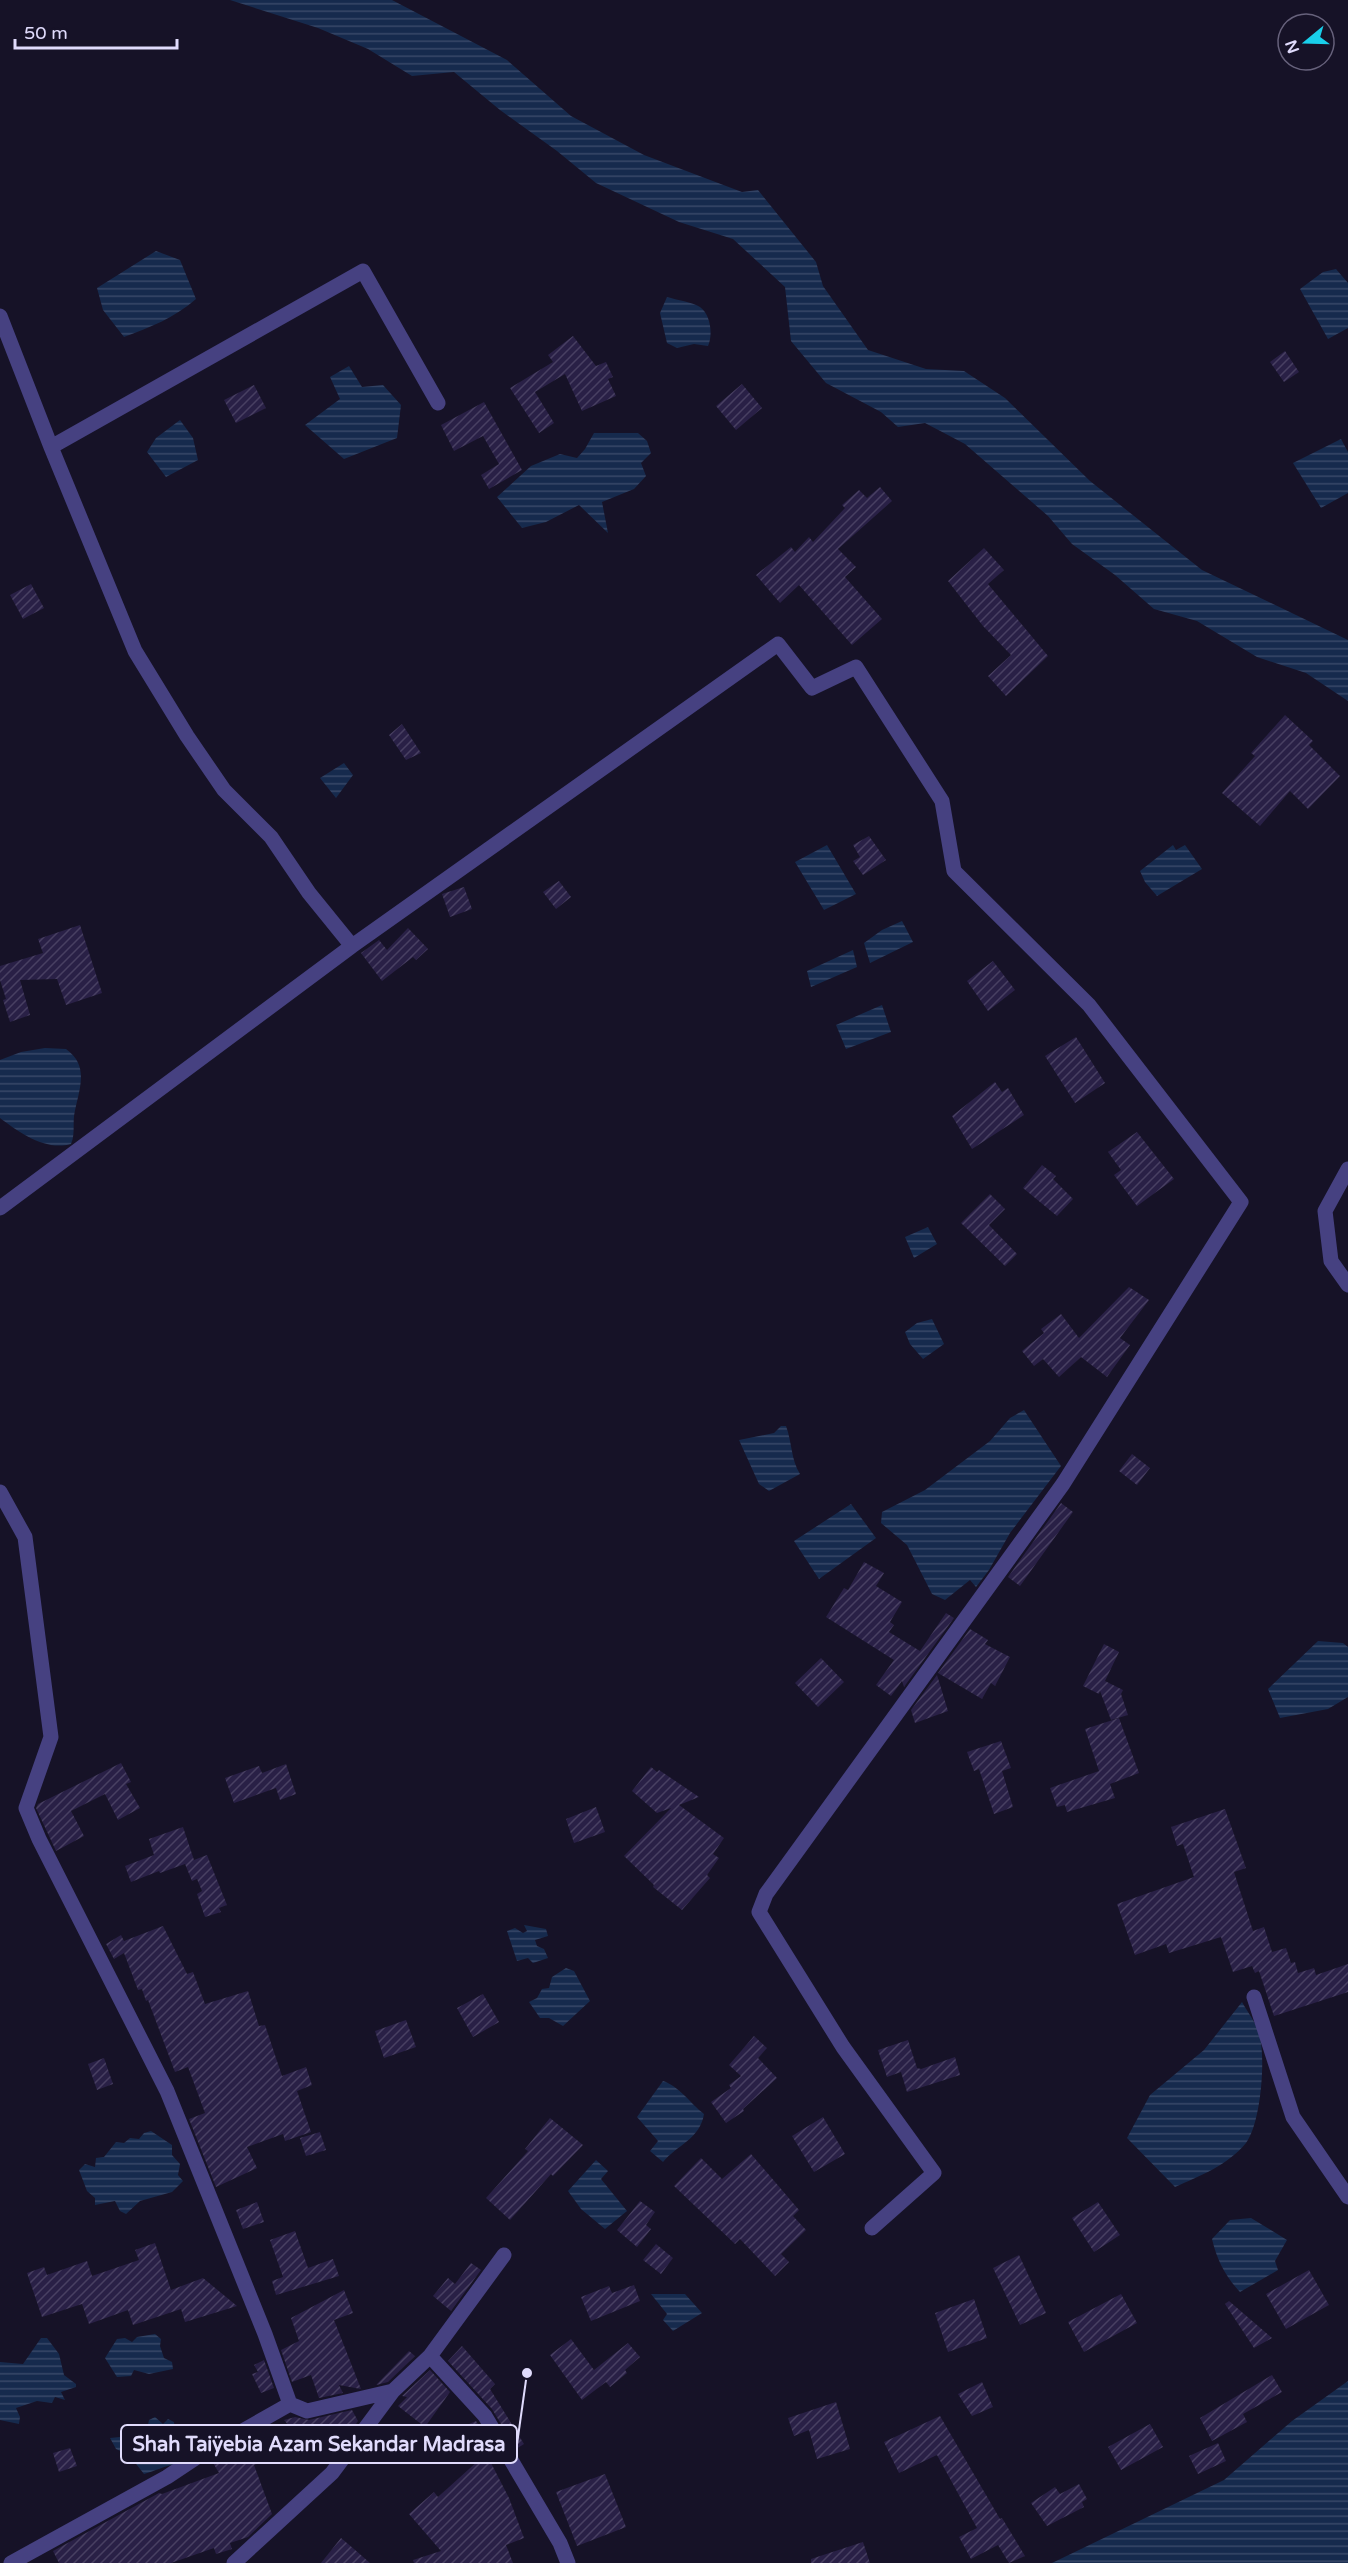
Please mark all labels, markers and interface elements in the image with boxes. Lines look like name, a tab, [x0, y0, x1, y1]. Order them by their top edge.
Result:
scale bar	[15, 12, 177, 50]
north arrow	[1276, 12, 1336, 72]
text: 50 m	[24, 22, 68, 44]
text: N	[1281, 37, 1304, 56]
callout: Shah Taiÿebia Azam Sekandar Madrasa	[121, 2425, 517, 2463]
text: Shah Taiÿebia Azam Sekandar Madrasa	[133, 2433, 505, 2457]

